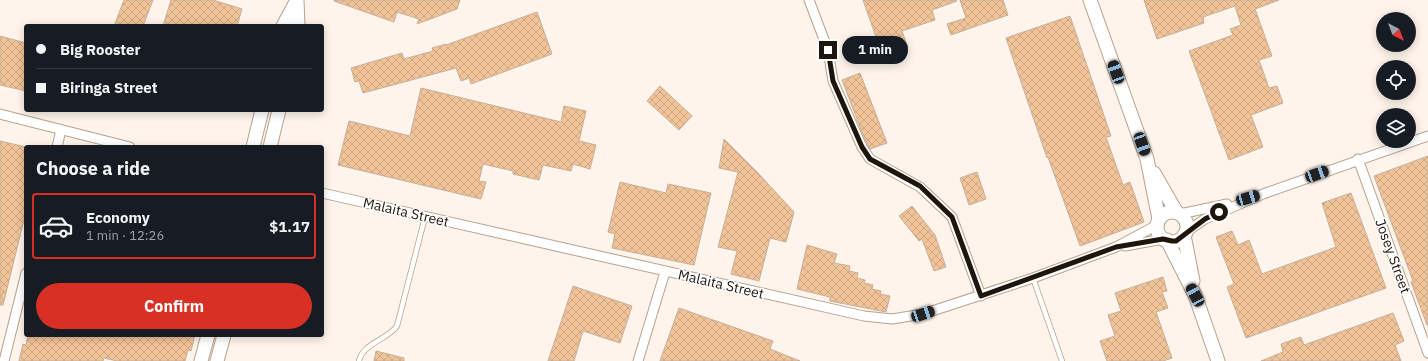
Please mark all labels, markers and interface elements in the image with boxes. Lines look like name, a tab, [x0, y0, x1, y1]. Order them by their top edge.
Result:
north arrow	[1376, 12, 1416, 52]
map controls	[1376, 12, 1416, 148]
callout: 1 min	[842, 36, 908, 64]
text: Big Rooster	[60, 40, 141, 59]
route end	[819, 41, 837, 59]
text: 1 min	[858, 41, 892, 58]
car	[1106, 59, 1126, 85]
button: locate	[1376, 60, 1416, 100]
text: Biringa Street	[60, 78, 158, 97]
button: layers	[1376, 108, 1416, 148]
car	[1132, 131, 1152, 157]
text: Choose a ride	[36, 157, 150, 180]
car	[1304, 164, 1330, 184]
car	[1235, 189, 1261, 207]
street label: Malaita Street	[361, 193, 451, 231]
route start	[1210, 203, 1228, 221]
icon: car	[38, 208, 74, 244]
text: Economy	[86, 208, 150, 227]
street label: Josey Street	[1371, 216, 1415, 296]
text: $1.17	[269, 217, 310, 236]
text: 1 min · 12:26	[86, 227, 164, 244]
street label: Malaita Street	[676, 265, 766, 303]
car	[1184, 282, 1206, 308]
button: Confirm	[36, 283, 312, 329]
car	[910, 305, 936, 323]

